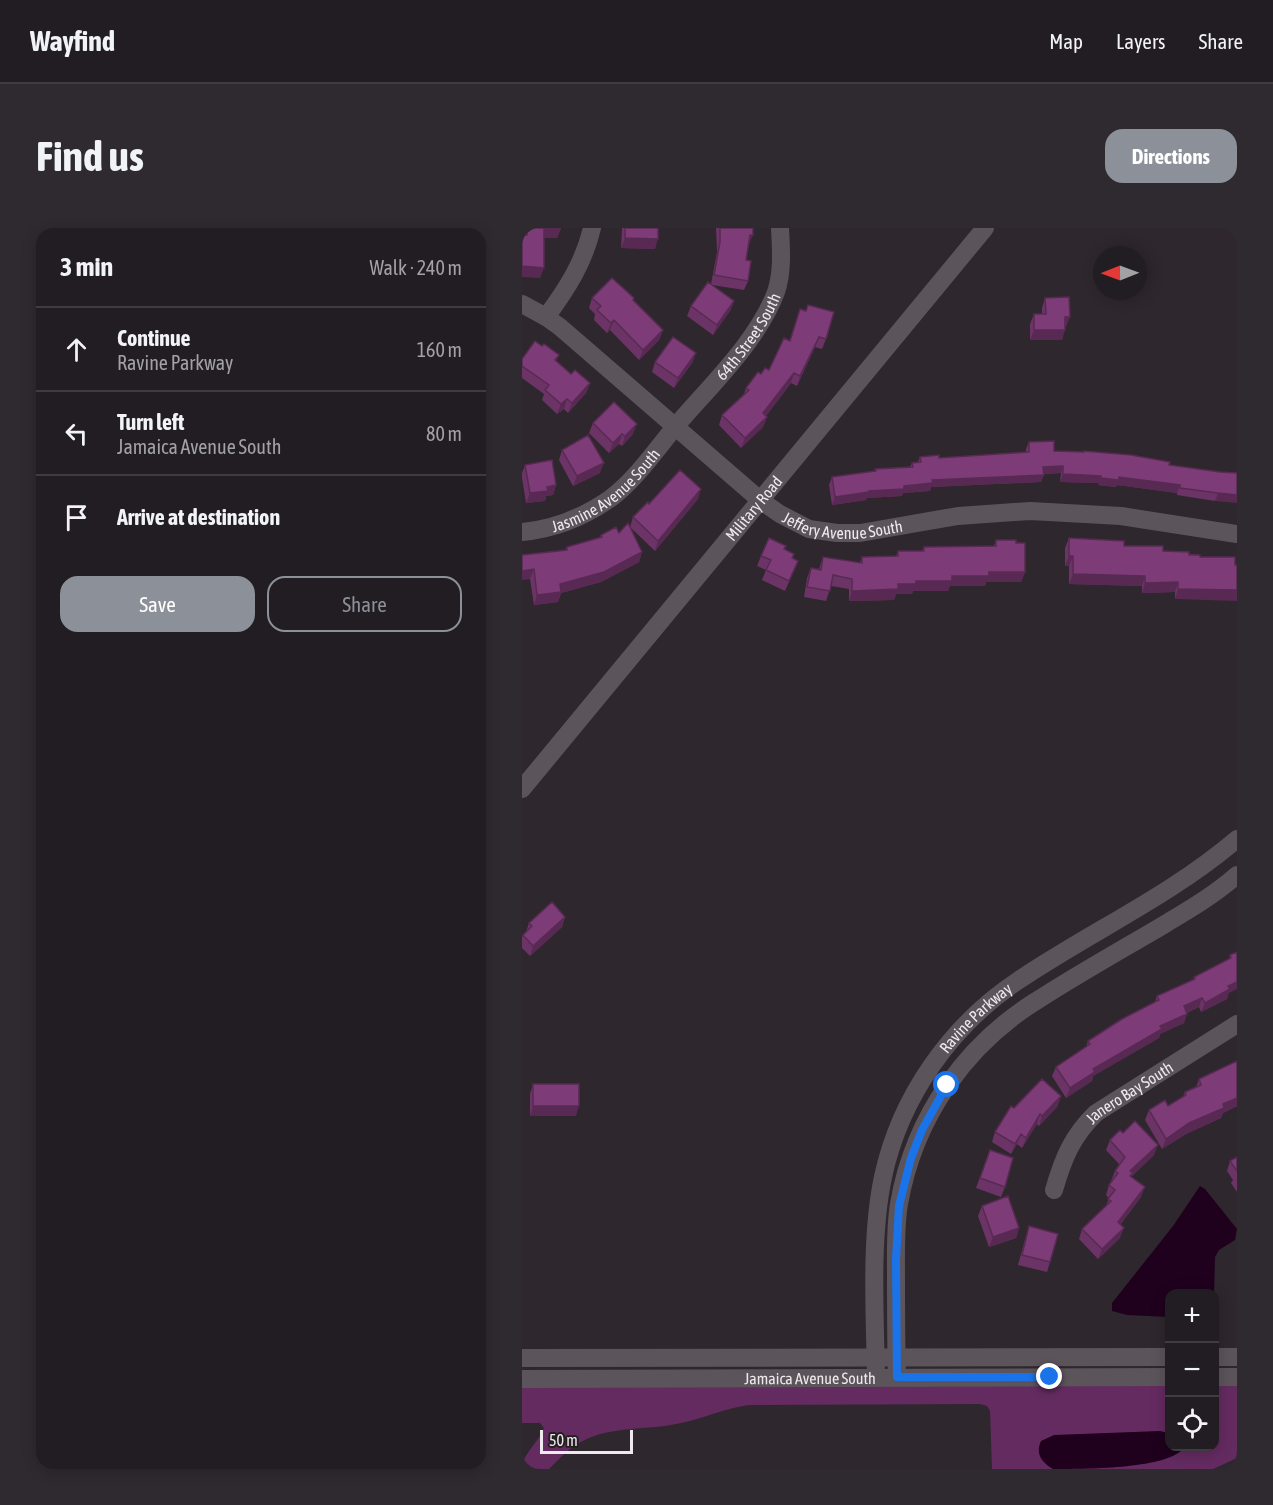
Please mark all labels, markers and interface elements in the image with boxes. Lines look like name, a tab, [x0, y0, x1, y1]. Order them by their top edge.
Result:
text: Wayfind	[30, 25, 115, 57]
text: Map	[1049, 29, 1083, 53]
text: Layers	[1116, 29, 1166, 53]
text: Share	[1199, 29, 1243, 53]
button: Directions	[1105, 129, 1237, 183]
text: Find us	[36, 132, 144, 180]
north arrow	[1093, 246, 1147, 300]
text: 3 min	[60, 252, 113, 282]
text: Walk · 240 m	[370, 256, 462, 279]
street label: 64th Street South	[712, 290, 784, 384]
text: Continue	[117, 325, 191, 351]
icon: ahead	[60, 333, 93, 366]
text: 160 m	[417, 338, 462, 361]
text: Ravine Parkway	[117, 351, 233, 374]
text: Turn left	[117, 409, 184, 435]
icon: left	[60, 417, 93, 450]
text: 80 m	[426, 422, 462, 445]
text: Jamaica Avenue South	[117, 435, 281, 458]
street label: Jasmine Avenue South	[549, 445, 663, 535]
street label: Military Road	[722, 472, 786, 544]
icon: arrive	[60, 501, 93, 534]
text: Arrive at destination	[117, 504, 280, 530]
street label: Jeffery Avenue South	[780, 508, 904, 542]
button: Save	[60, 576, 255, 632]
button: Share	[267, 576, 462, 632]
street label: Ravine Parkway	[936, 979, 1016, 1056]
street label: Janero Bay South	[1082, 1058, 1176, 1127]
route start	[933, 1071, 959, 1097]
map controls	[1165, 1289, 1219, 1451]
button: +	[1165, 1289, 1219, 1343]
button: −	[1165, 1343, 1219, 1397]
route end	[1036, 1363, 1062, 1389]
street label: Jamaica Avenue South	[744, 1369, 876, 1387]
button: locate	[1165, 1397, 1219, 1451]
scale bar	[540, 1427, 633, 1454]
text: 50 m	[549, 1431, 578, 1449]

